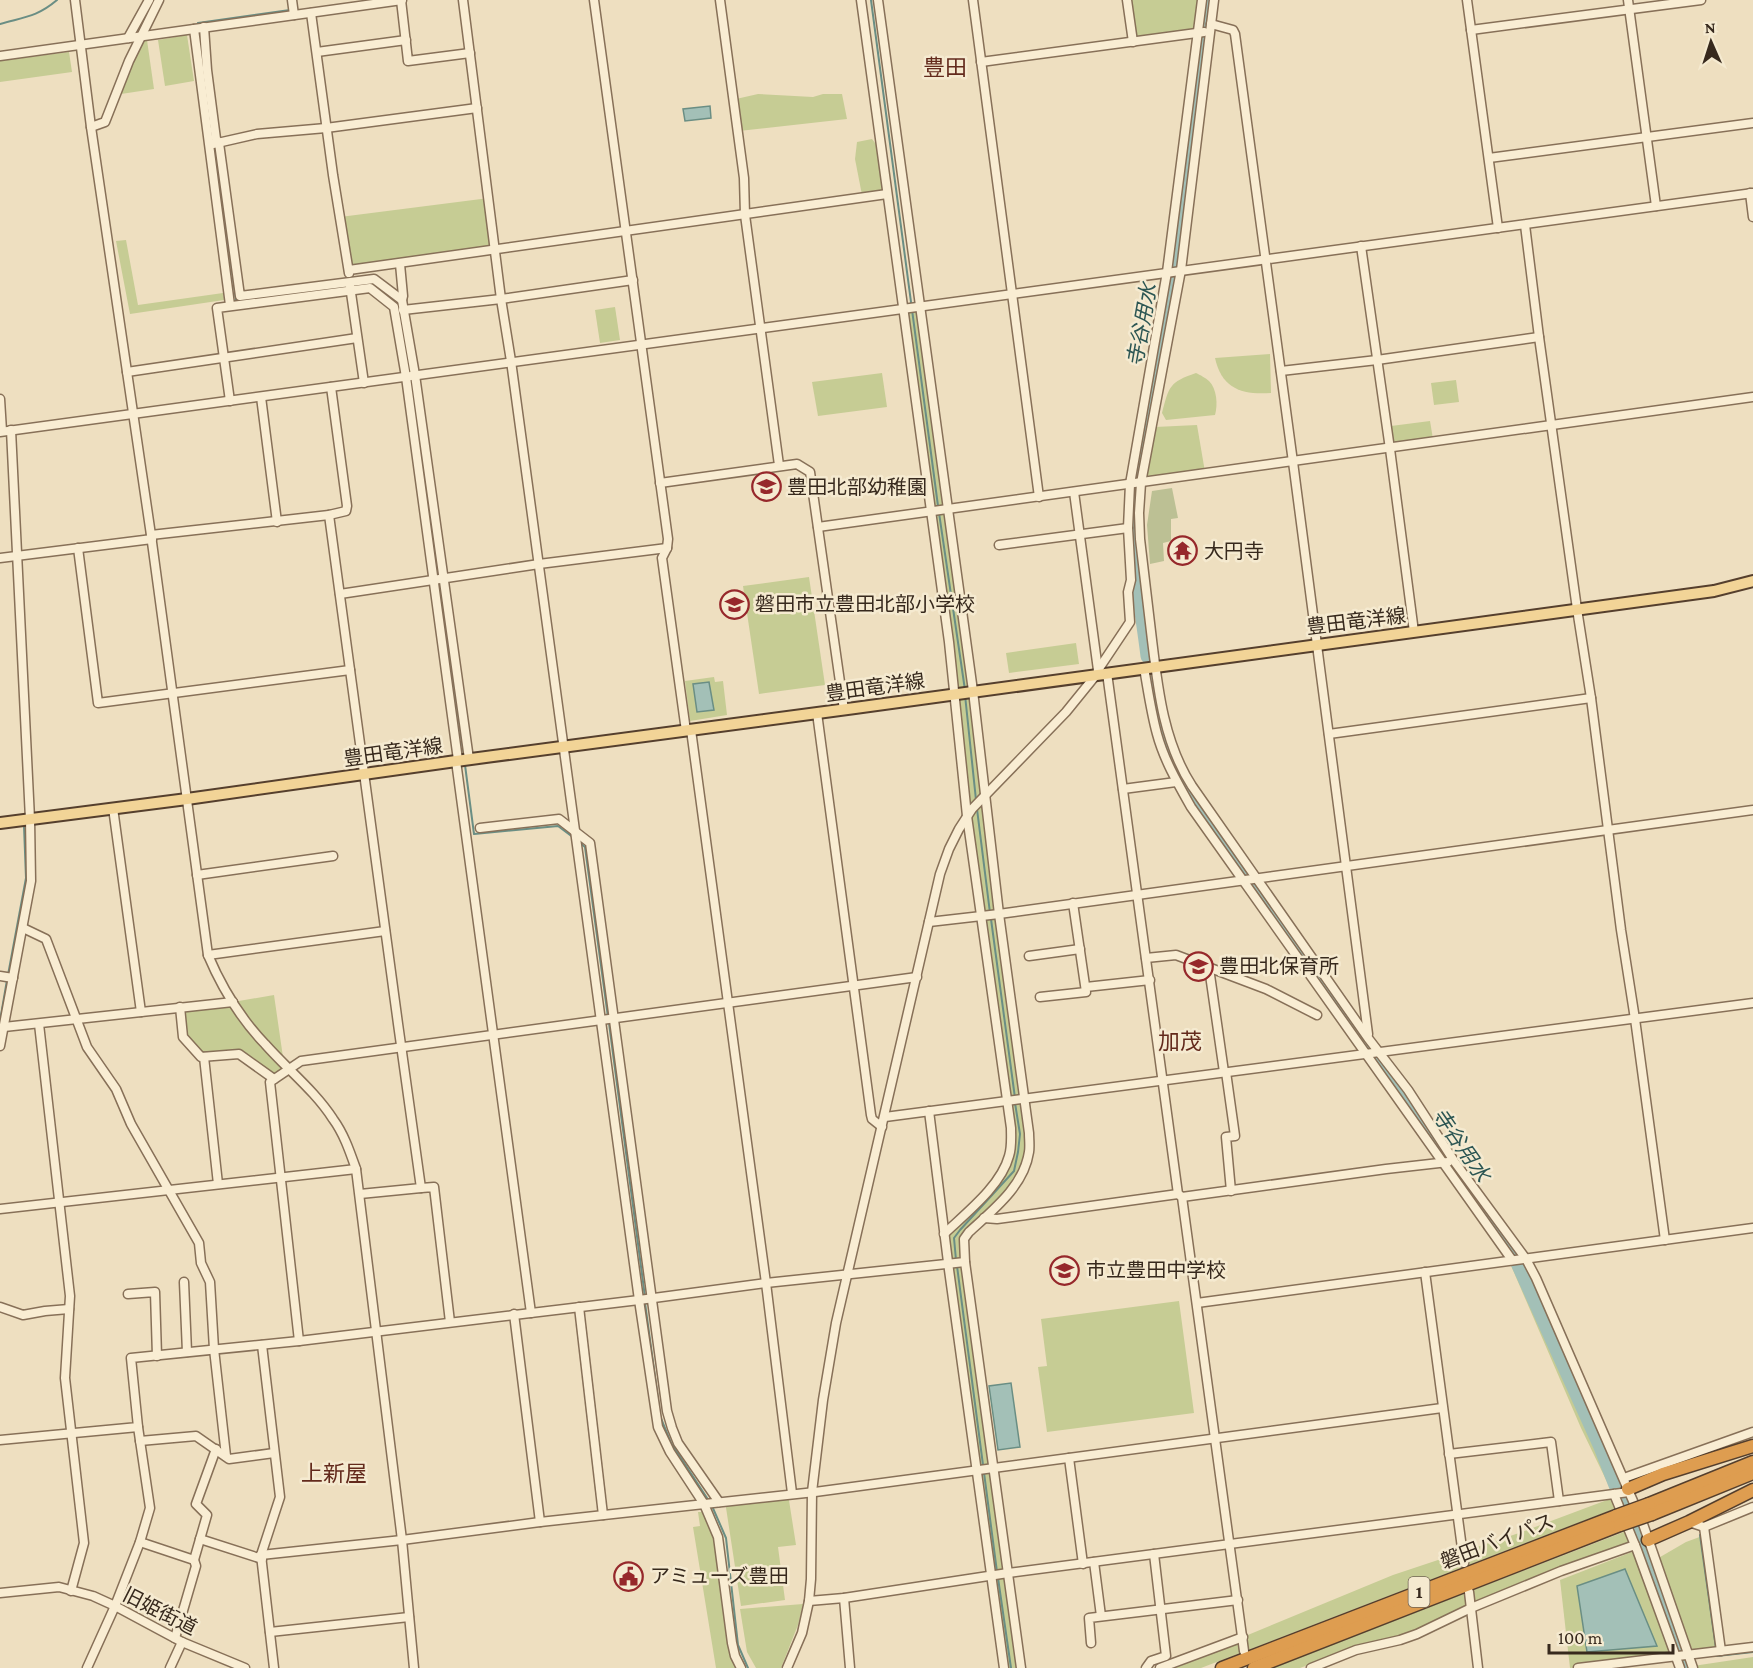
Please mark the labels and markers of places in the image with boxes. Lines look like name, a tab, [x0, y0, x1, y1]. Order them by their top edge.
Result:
school or university icon: 豊田北部幼稚園	[750, 471, 782, 503]
place label: 豊田北部幼稚園	[787, 476, 927, 498]
temple icon: 大円寺	[1167, 535, 1199, 567]
place label: 大円寺	[1204, 540, 1264, 562]
school or university icon: 磐田市立豊田北部小学校	[718, 588, 750, 620]
place label: 磐田市立豊田北部小学校	[755, 593, 975, 615]
school or university icon: 豊田北保育所	[1182, 950, 1214, 982]
place label: 豊田北保育所	[1219, 955, 1339, 977]
school or university icon: 市立豊田中学校	[1049, 1254, 1081, 1286]
place label: 市立豊田中学校	[1086, 1259, 1226, 1281]
public building icon: アミューズ豊田	[613, 1560, 645, 1592]
place label: アミューズ豊田	[650, 1565, 789, 1587]

